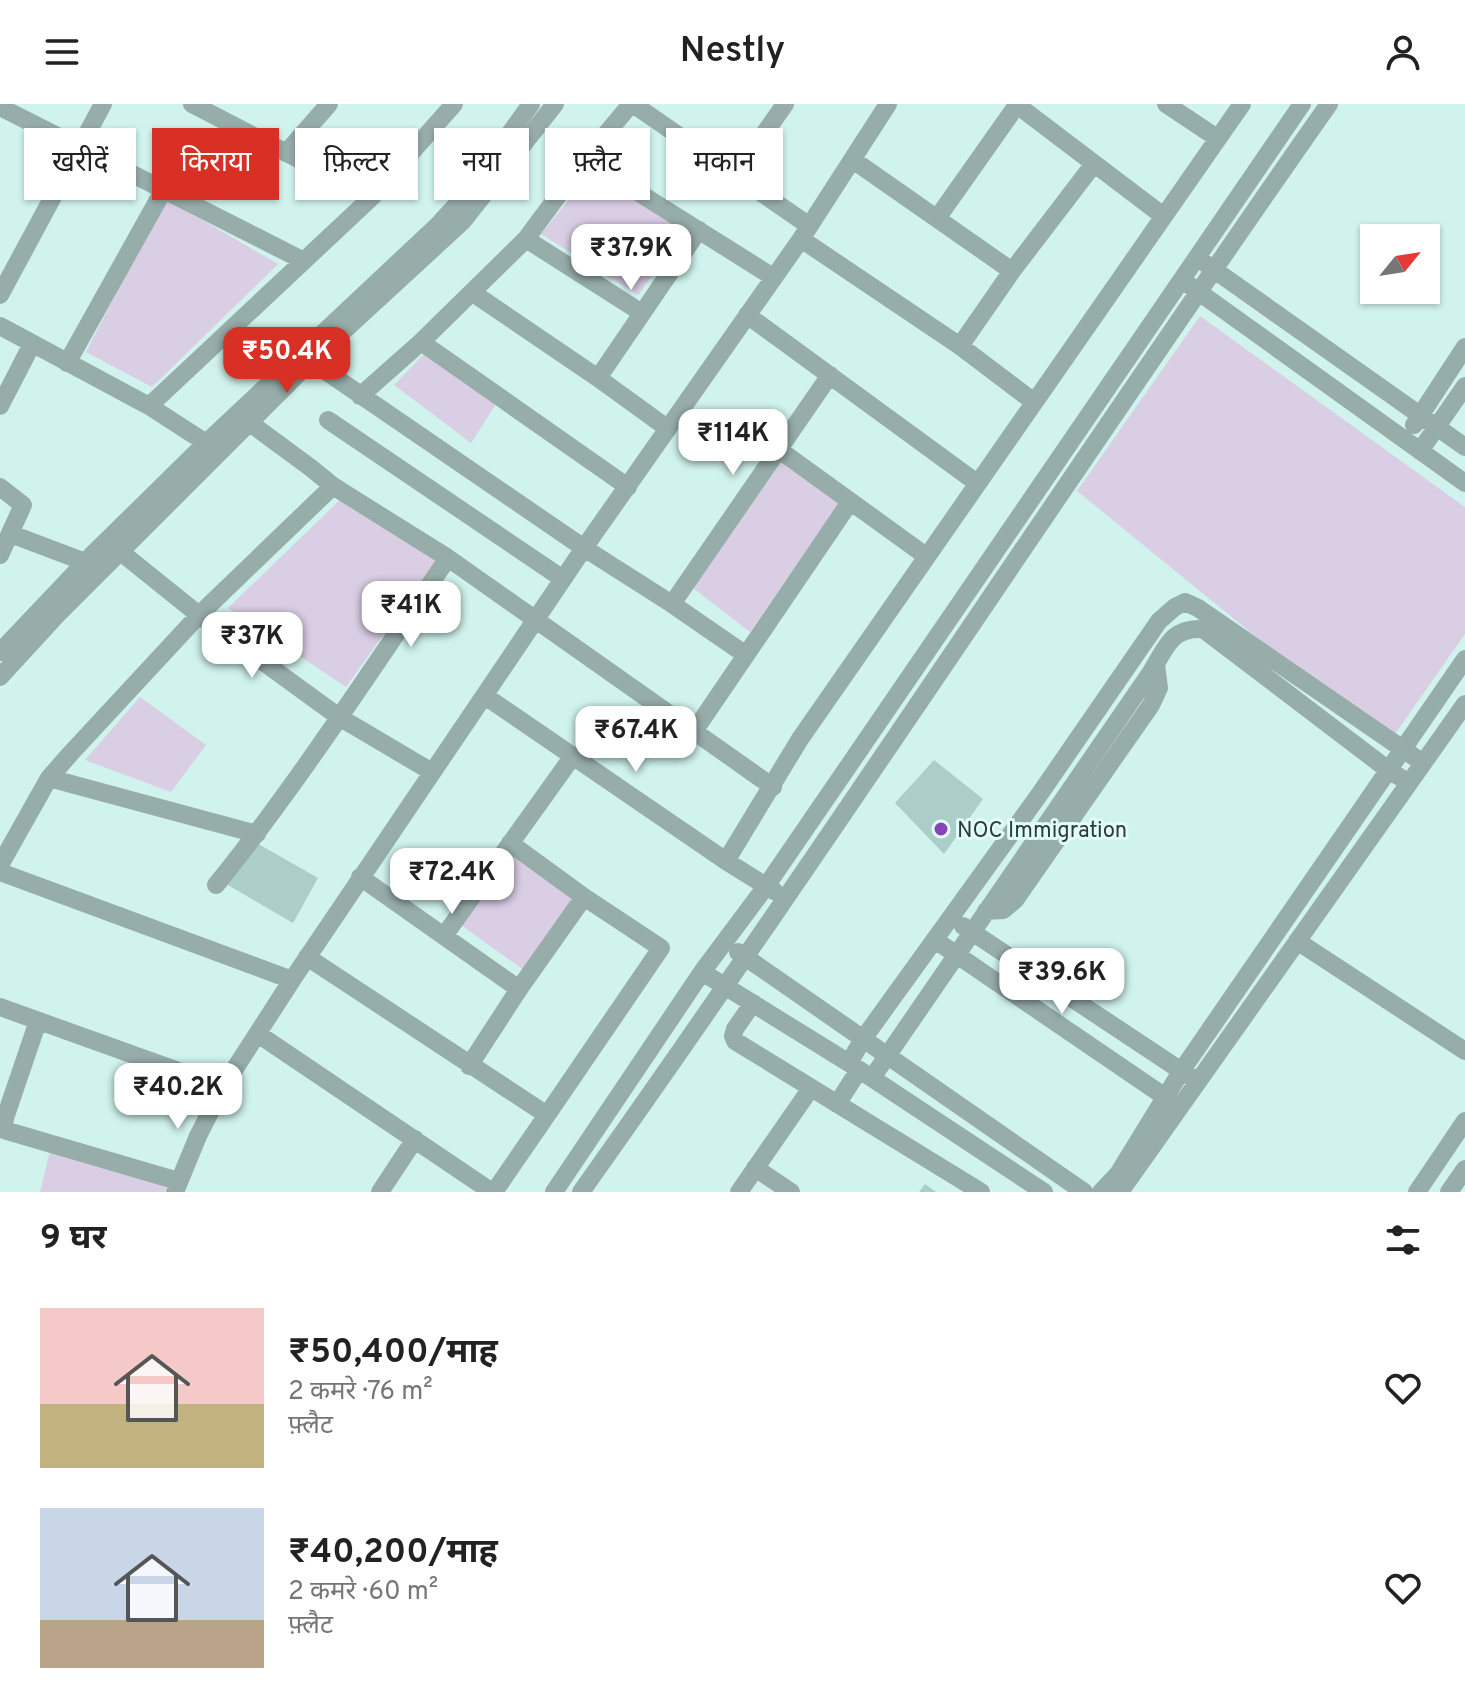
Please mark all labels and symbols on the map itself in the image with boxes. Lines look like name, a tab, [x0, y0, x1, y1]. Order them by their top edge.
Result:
pin: ₹37.9K	[566, 224, 696, 292]
north arrow	[1360, 224, 1440, 304]
pin: ₹50.4K	[222, 327, 352, 395]
pin: ₹114K	[677, 409, 789, 477]
pin: ₹41K	[364, 581, 458, 649]
pin: ₹37K	[205, 612, 299, 680]
pin: ₹67.4K	[571, 706, 701, 774]
place label: NOC Immigration	[957, 818, 1127, 845]
marker: NOC Immigration	[932, 820, 950, 838]
pin: ₹72.4K	[387, 848, 517, 916]
pin: ₹39.6K	[997, 948, 1127, 1016]
pin: ₹40.2K	[113, 1063, 243, 1131]

